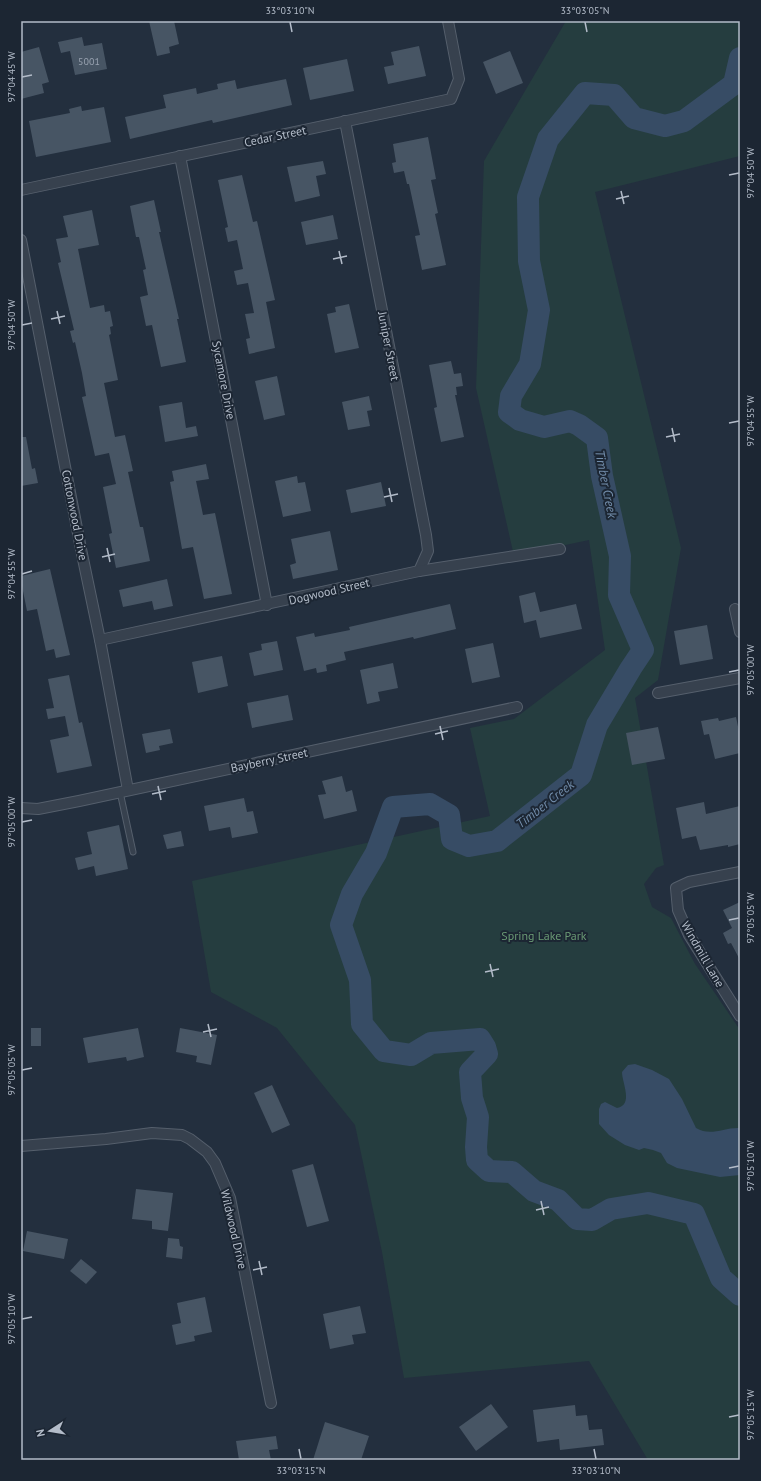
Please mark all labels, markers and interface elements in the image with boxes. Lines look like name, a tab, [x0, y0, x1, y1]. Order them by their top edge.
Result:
text: 33°03'10"N	[265, 4, 315, 17]
text: 33°03'05"N	[560, 4, 610, 17]
text: 97°04'45"W	[5, 51, 18, 103]
house number: 5001	[78, 55, 100, 68]
street label: Cedar Street	[243, 122, 307, 150]
text: 97°04'50"W	[744, 147, 757, 199]
text: 97°04'50"W	[5, 299, 18, 351]
street label: Juniper Street	[375, 309, 403, 382]
street label: Sycamore Drive	[209, 339, 239, 421]
text: 97°04'55"W	[744, 395, 757, 447]
water label: Timber Creek	[591, 448, 621, 521]
street label: Cottonwood Drive	[59, 468, 91, 562]
text: 97°04'55"W	[5, 548, 18, 600]
street label: Dogwood Street	[287, 574, 371, 608]
text: 97°05'00"W	[744, 644, 757, 696]
street label: Bayberry Street	[229, 745, 309, 775]
water label: Timber Creek	[513, 775, 578, 832]
text: 97°05'00"W	[5, 796, 18, 848]
text: 97°05'05"W	[744, 892, 757, 944]
street label: Windmill Lane	[678, 918, 728, 990]
park label: Spring Lake Park	[501, 928, 587, 943]
text: 97°05'05"W	[5, 1044, 18, 1096]
text: 97°05'10"W	[744, 1140, 757, 1192]
street label: Wildwood Drive	[218, 1188, 250, 1270]
text: 97°05'10"W	[5, 1293, 18, 1345]
text: 97°05'15"W	[744, 1389, 757, 1441]
north arrow	[30, 1411, 70, 1451]
text: N	[33, 1428, 48, 1438]
text: 33°03'15"N	[276, 1464, 326, 1477]
text: 33°03'10"N	[571, 1464, 621, 1477]

